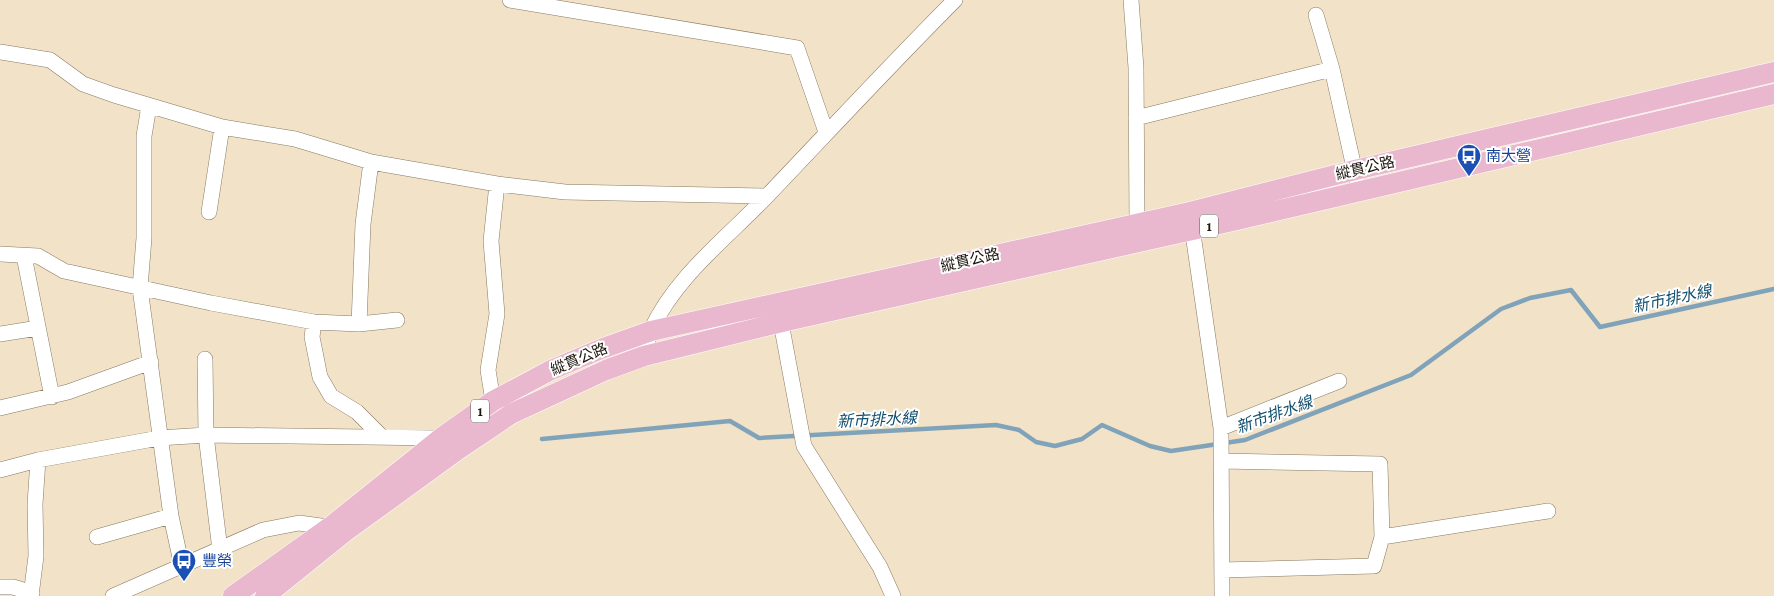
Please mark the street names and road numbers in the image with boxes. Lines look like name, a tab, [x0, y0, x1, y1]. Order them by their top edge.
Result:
street label: 縱貫公路	[1334, 153, 1396, 183]
road number: 1	[1200, 215, 1218, 238]
street label: 縱貫公路	[939, 245, 1001, 275]
street label: 縱貫公路	[548, 340, 610, 378]
road number: 1	[471, 400, 489, 422]

